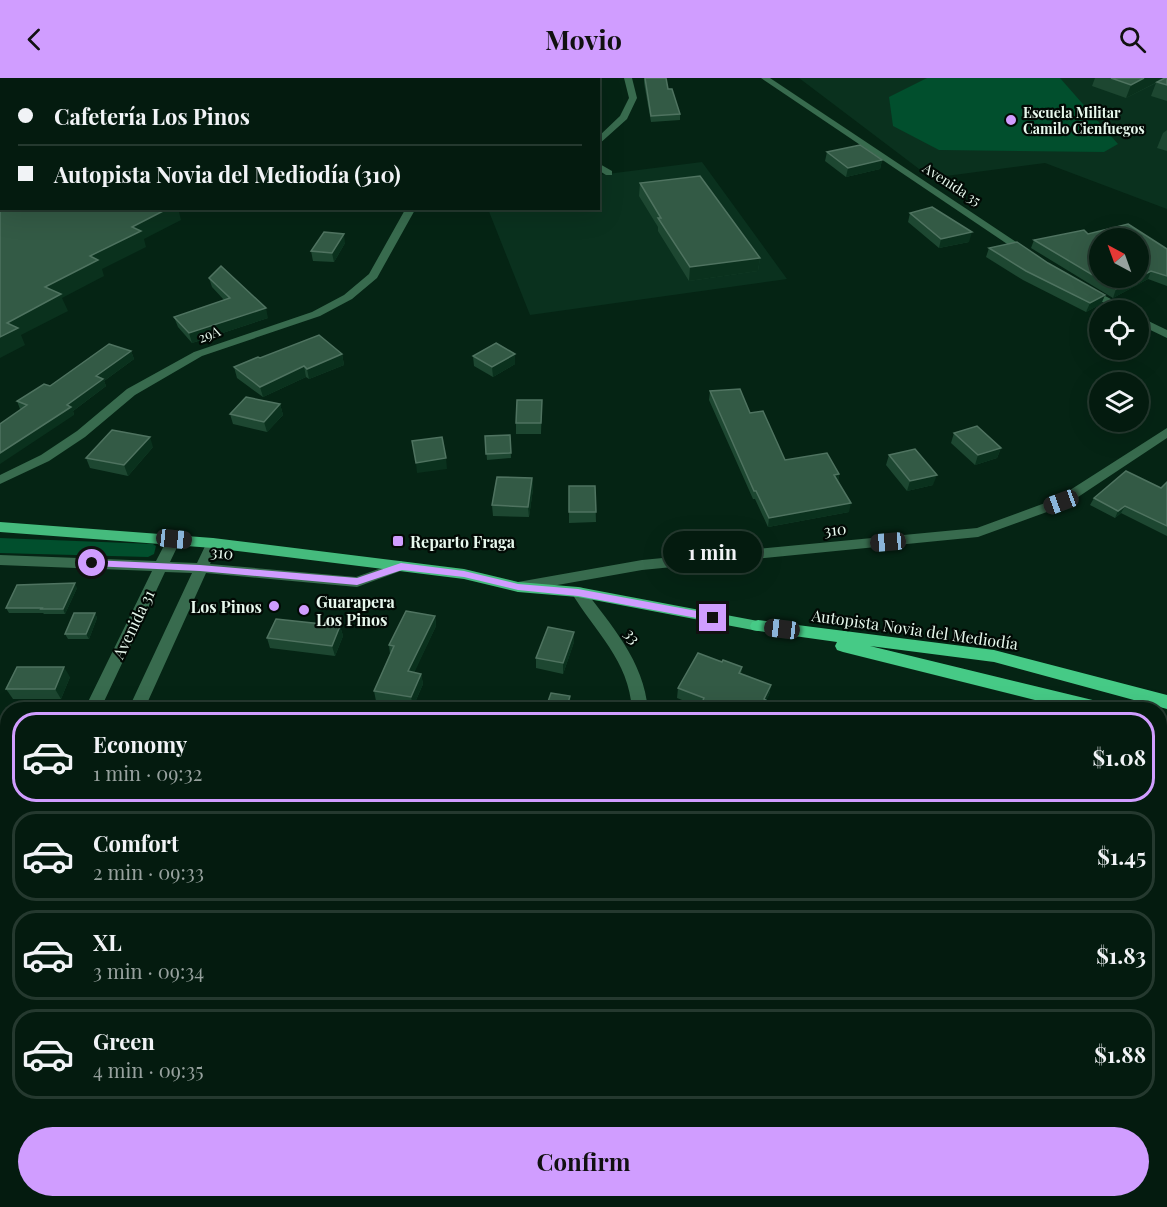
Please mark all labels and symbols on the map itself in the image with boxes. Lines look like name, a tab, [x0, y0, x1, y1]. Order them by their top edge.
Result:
place label: Escuela Militar Camilo Cienfuegos	[1023, 103, 1145, 138]
marker: Escuela Militar Camilo Cienfuegos	[1004, 113, 1018, 127]
street label: Avenida 35	[918, 158, 985, 210]
north arrow	[1089, 228, 1149, 288]
street label: 29A	[195, 321, 223, 347]
car	[1041, 487, 1081, 517]
street label: 310	[823, 518, 847, 540]
car	[155, 528, 193, 550]
place label: Reparto Fraga	[410, 531, 516, 552]
callout: 1 min	[664, 531, 762, 573]
car	[869, 531, 907, 553]
marker: Reparto Fraga	[391, 534, 405, 548]
street label: 310	[210, 541, 234, 563]
route start	[78, 549, 105, 576]
street label: Avenida 31	[107, 586, 159, 663]
place label: Guarapera Los Pinos	[316, 591, 396, 630]
place label: Los Pinos	[191, 596, 262, 617]
marker: Los Pinos	[267, 599, 281, 613]
marker: Guarapera Los Pinos	[297, 603, 311, 617]
route end	[699, 604, 726, 631]
street label: Autopista Novia del Mediodía	[809, 604, 1020, 654]
car	[763, 618, 801, 640]
street label: 33	[620, 624, 646, 648]

